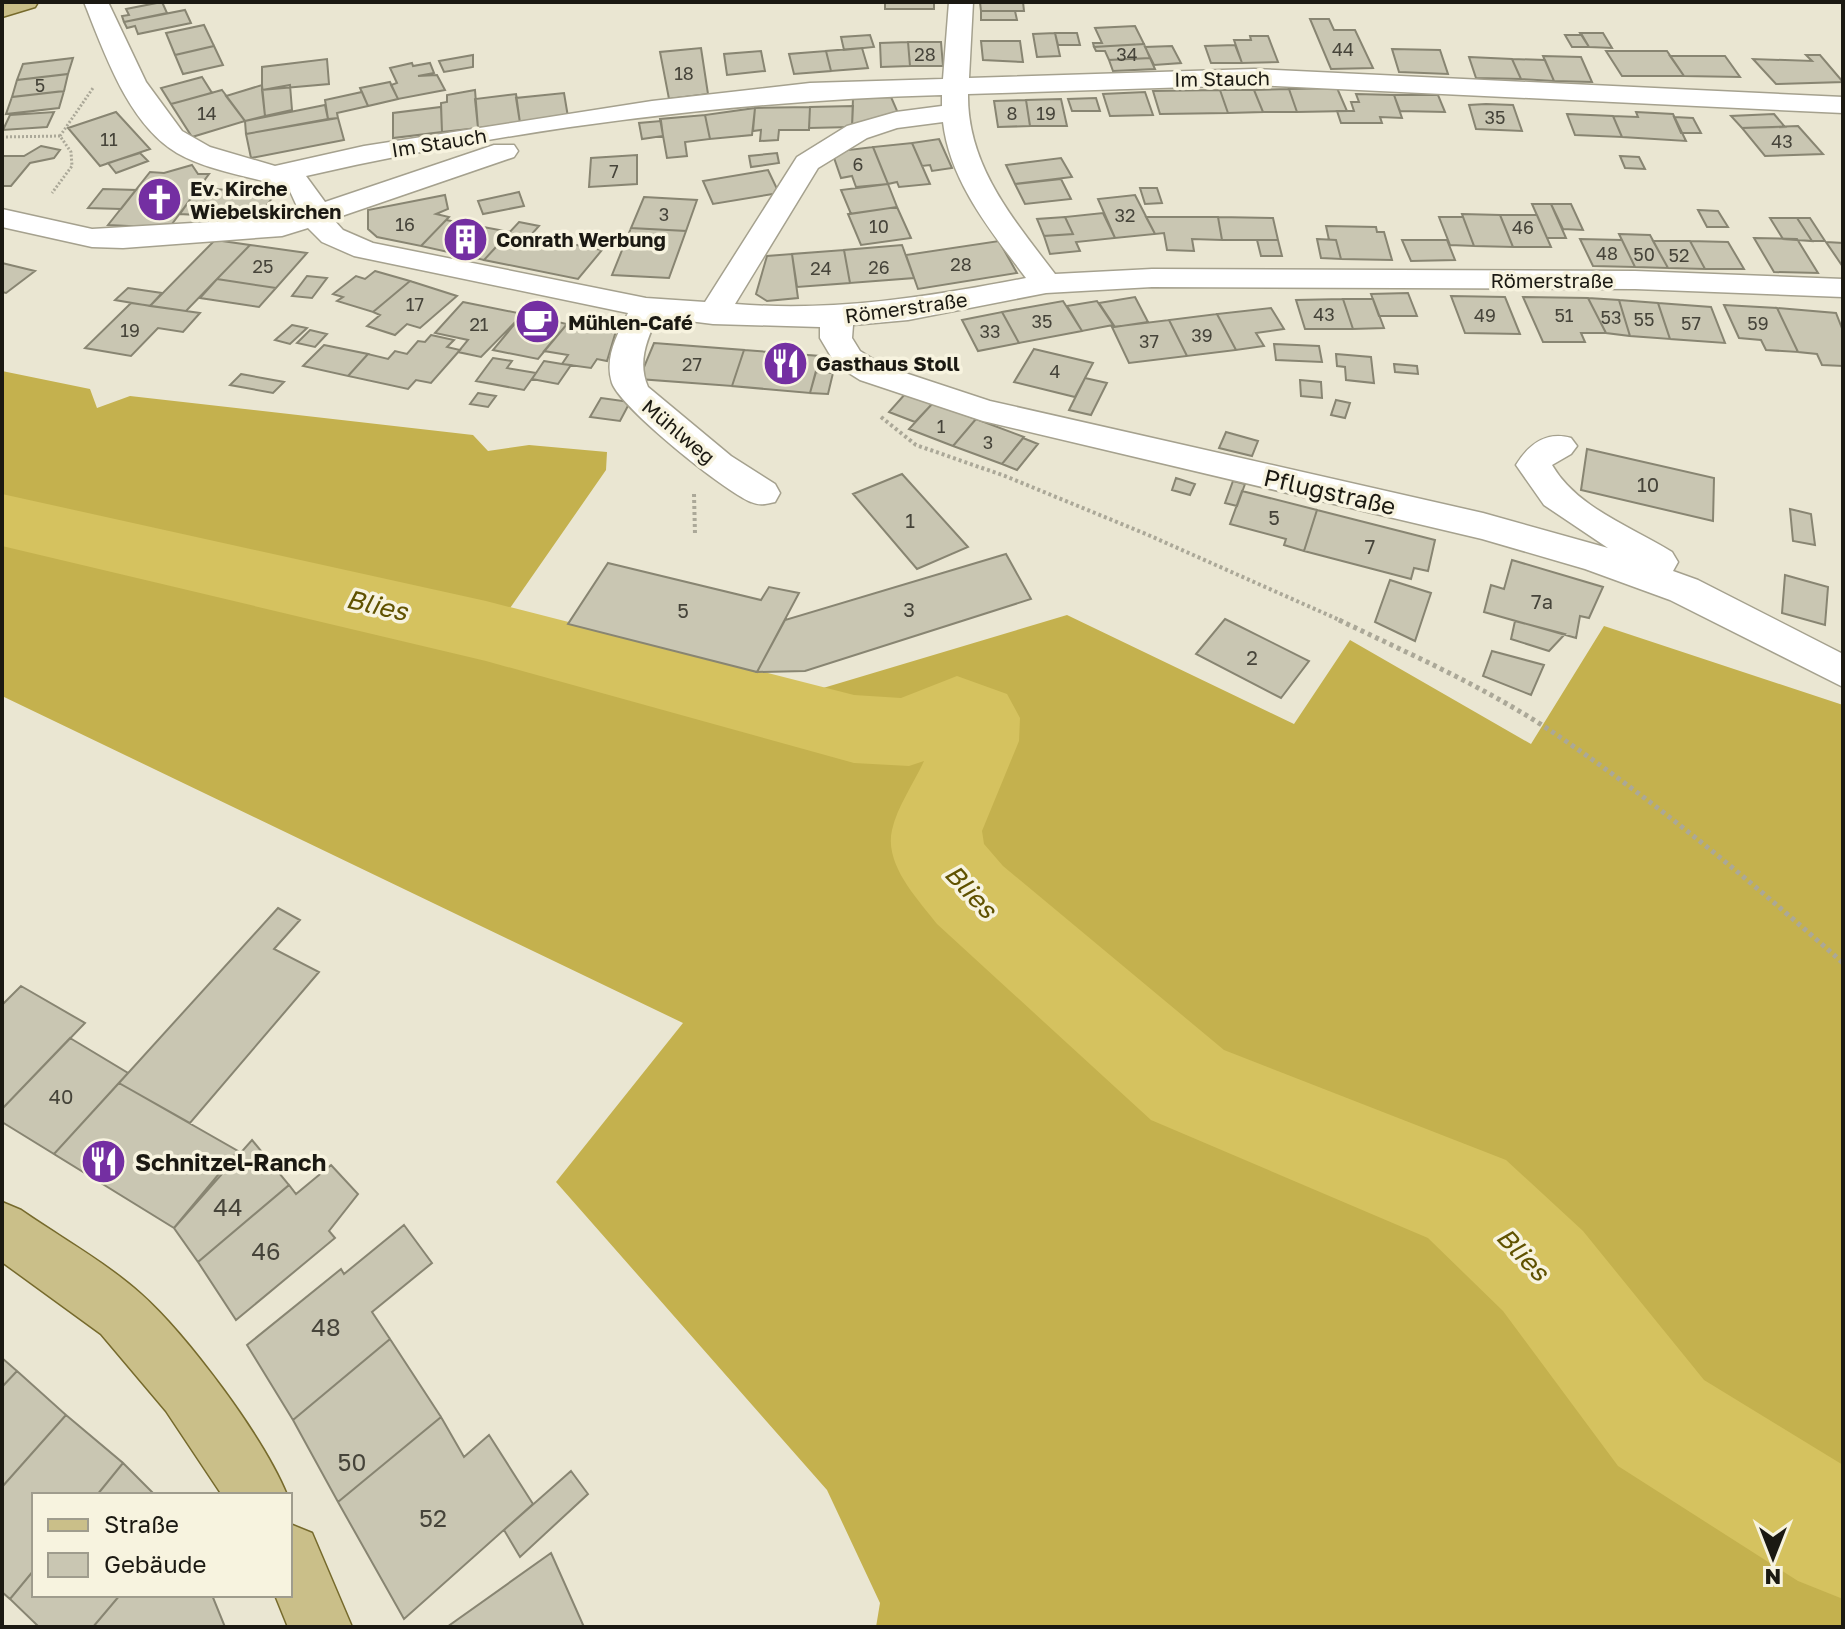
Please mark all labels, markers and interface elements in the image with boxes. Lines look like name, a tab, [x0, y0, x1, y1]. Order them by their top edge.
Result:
house number: 44	[1332, 38, 1354, 60]
house number: 28	[914, 43, 936, 65]
house number: 34	[1116, 43, 1138, 65]
house number: 18	[674, 62, 694, 84]
street label: Im Stauch	[1174, 65, 1270, 91]
house number: 5	[35, 74, 45, 96]
house number: 14	[197, 102, 217, 124]
house number: 8	[1007, 102, 1017, 124]
house number: 19	[1036, 102, 1056, 124]
house number: 35	[1485, 106, 1505, 128]
street label: Im Stauch	[390, 123, 488, 161]
house number: 11	[100, 128, 118, 150]
house number: 43	[1771, 130, 1793, 152]
house number: 6	[853, 153, 863, 175]
house number: 7	[609, 160, 619, 182]
church icon: Ev. Kirche Wiebelskirchen	[135, 176, 183, 224]
place label: Ev. Kirche Wiebelskirchen	[190, 176, 341, 223]
house number: 3	[659, 203, 669, 225]
house number: 32	[1115, 204, 1135, 226]
house number: 16	[395, 213, 415, 235]
building icon: Conrath Werbung	[441, 215, 489, 263]
house number: 10	[869, 215, 889, 237]
house number: 46	[1512, 216, 1534, 238]
place label: Conrath Werbung	[496, 227, 666, 251]
house number: 48	[1596, 242, 1618, 264]
house number: 50	[1633, 243, 1655, 265]
house number: 52	[1669, 244, 1689, 266]
house number: 28	[950, 253, 972, 275]
house number: 25	[253, 255, 273, 277]
house number: 26	[868, 256, 890, 278]
house number: 24	[810, 257, 832, 279]
street label: Römerstraße	[1490, 268, 1614, 292]
street label: Römerstraße	[843, 287, 969, 327]
house number: 17	[406, 293, 424, 315]
cafe icon: Mühlen-Café	[513, 298, 561, 346]
house number: 43	[1313, 303, 1335, 325]
house number: 49	[1474, 304, 1496, 326]
house number: 51	[1554, 304, 1574, 326]
house number: 53	[1601, 306, 1621, 328]
house number: 55	[1634, 308, 1654, 330]
place label: Mühlen-Café	[568, 310, 693, 334]
house number: 35	[1032, 310, 1052, 332]
house number: 57	[1681, 312, 1701, 334]
house number: 59	[1747, 312, 1769, 334]
house number: 21	[469, 313, 489, 335]
house number: 19	[120, 319, 140, 341]
house number: 33	[979, 320, 1001, 342]
house number: 39	[1191, 324, 1213, 346]
house number: 37	[1139, 330, 1159, 352]
restaurant icon: Gasthaus Stoll	[761, 339, 809, 387]
place label: Gasthaus Stoll	[816, 351, 960, 375]
house number: 27	[682, 353, 702, 375]
house number: 4	[1050, 360, 1061, 382]
street label: Mühlweg	[638, 394, 720, 468]
house number: 1	[937, 415, 946, 437]
house number: 3	[983, 431, 993, 453]
street label: Pflugstraße	[1261, 462, 1399, 520]
house number: 10	[1637, 472, 1659, 496]
house number: 5	[1268, 505, 1280, 529]
house number: 1	[905, 508, 915, 532]
house number: 7	[1365, 534, 1375, 558]
water label: Blies	[344, 583, 412, 627]
house number: 7a	[1531, 589, 1553, 613]
house number: 3	[903, 597, 915, 621]
house number: 5	[677, 598, 689, 622]
house number: 2	[1246, 645, 1258, 669]
water label: Blies	[939, 858, 1004, 925]
house number: 40	[49, 1084, 73, 1108]
restaurant icon: Schnitzel-Ranch	[80, 1137, 128, 1185]
place label: Schnitzel-Ranch	[135, 1147, 326, 1176]
house number: 44	[213, 1192, 243, 1221]
water label: Blies	[1490, 1221, 1556, 1288]
house number: 46	[251, 1236, 281, 1265]
house number: 48	[311, 1312, 341, 1341]
house number: 50	[338, 1447, 366, 1476]
legend	[32, 1493, 292, 1597]
house number: 52	[419, 1503, 447, 1532]
text: Straße	[104, 1509, 179, 1538]
north arrow	[1733, 1517, 1813, 1597]
text: Gebäude	[104, 1549, 206, 1578]
text: N	[1765, 1564, 1781, 1591]

